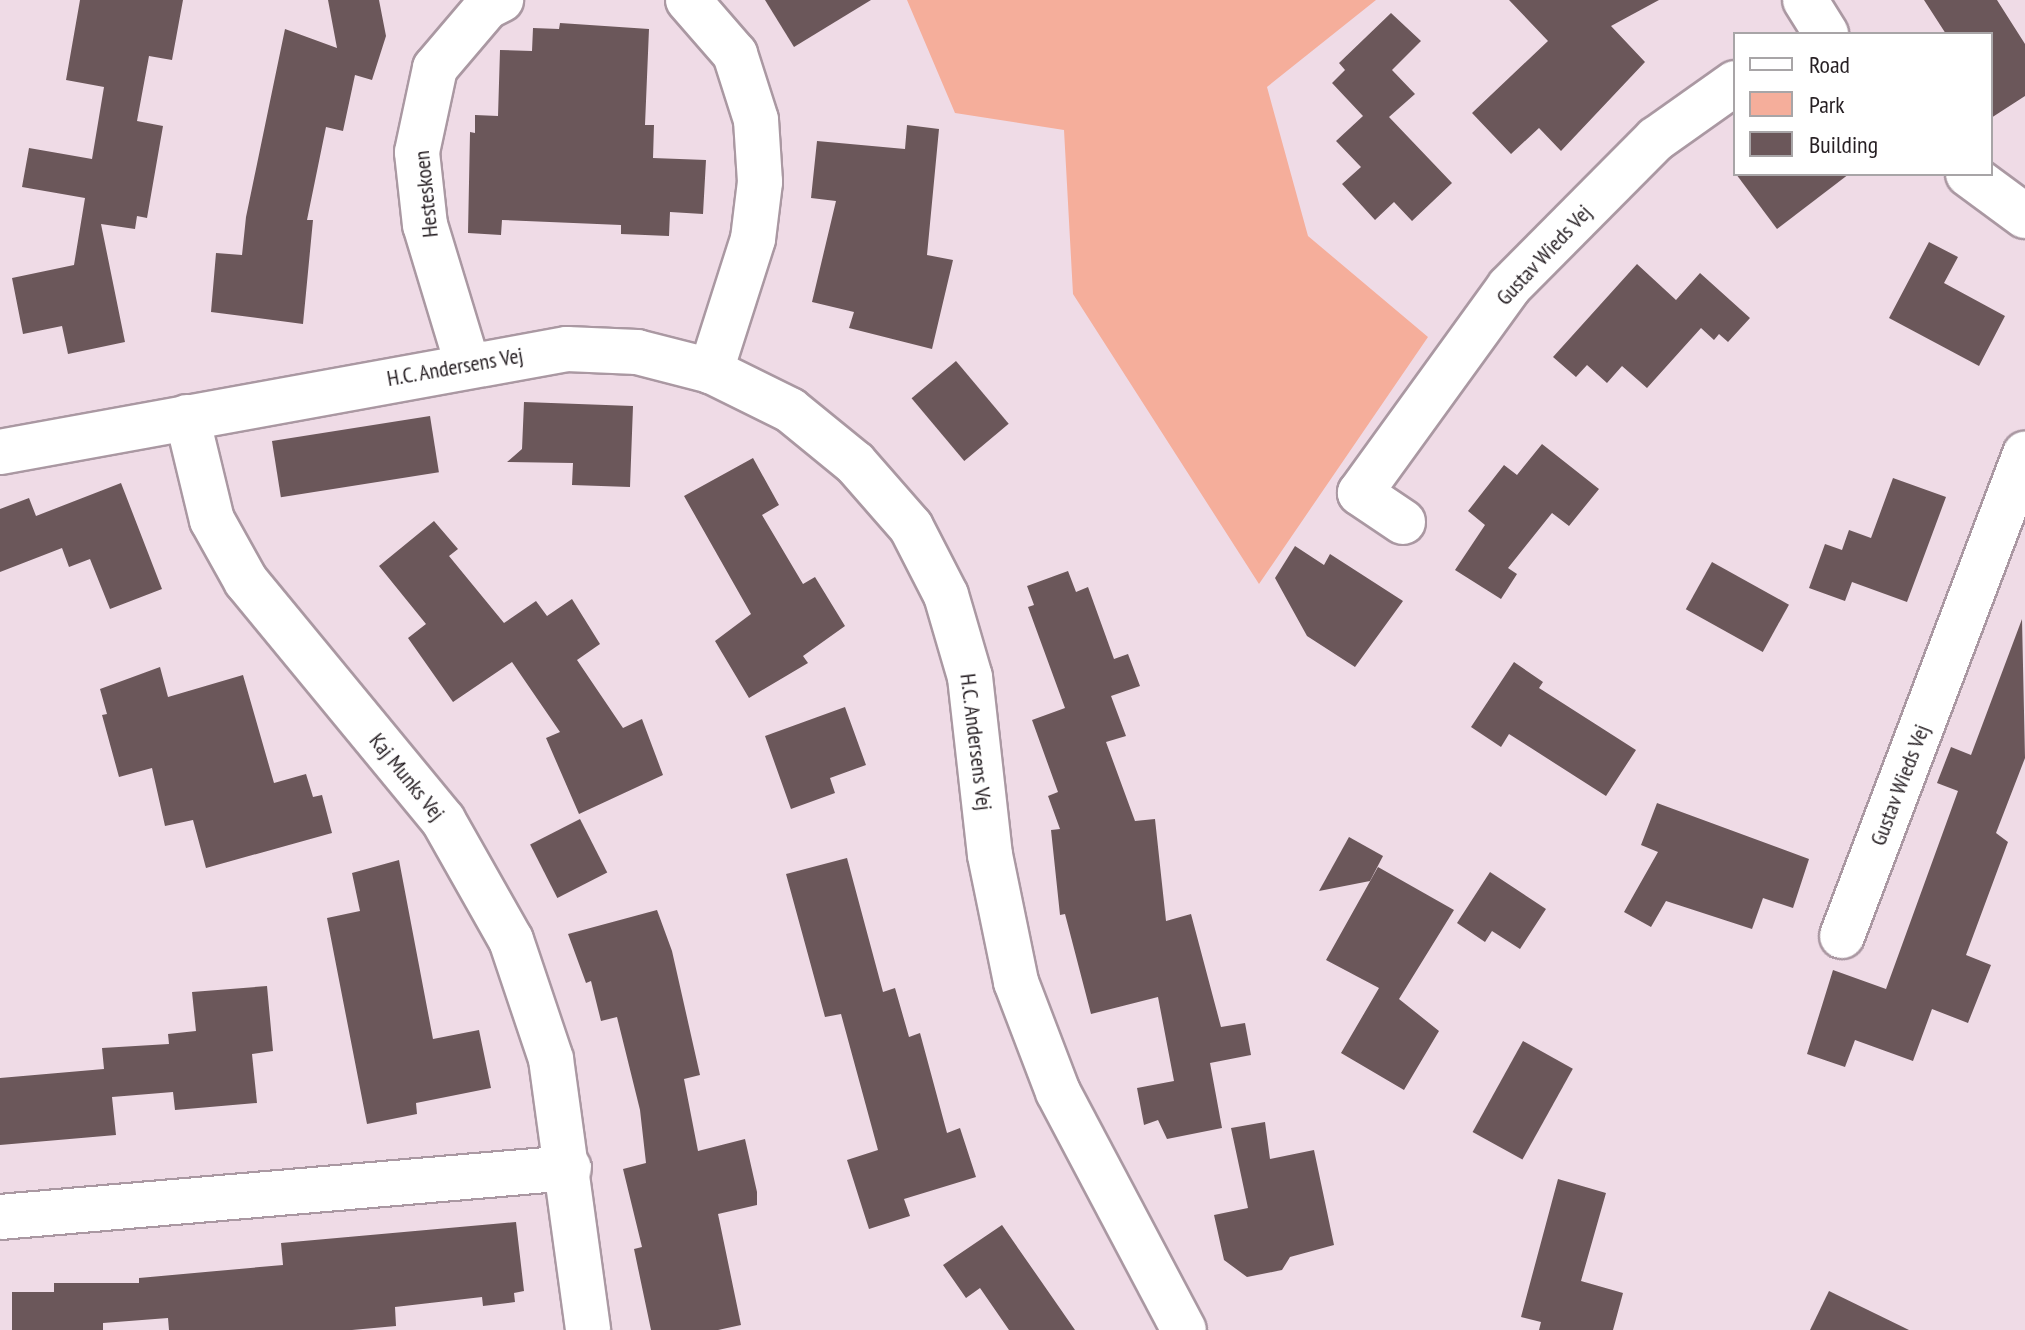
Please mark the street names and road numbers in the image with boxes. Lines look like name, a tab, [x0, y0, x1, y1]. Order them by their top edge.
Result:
street label: Hesteskoen	[408, 149, 444, 239]
street label: Gustav Wieds Vej	[1490, 199, 1598, 311]
street label: H.C. Andersens Vej	[384, 342, 526, 392]
street label: H.C. Andersens Vej	[954, 671, 998, 813]
street label: Gustav Wieds Vej	[1865, 720, 1935, 850]
street label: Kaj Munks Vej	[364, 728, 450, 826]

